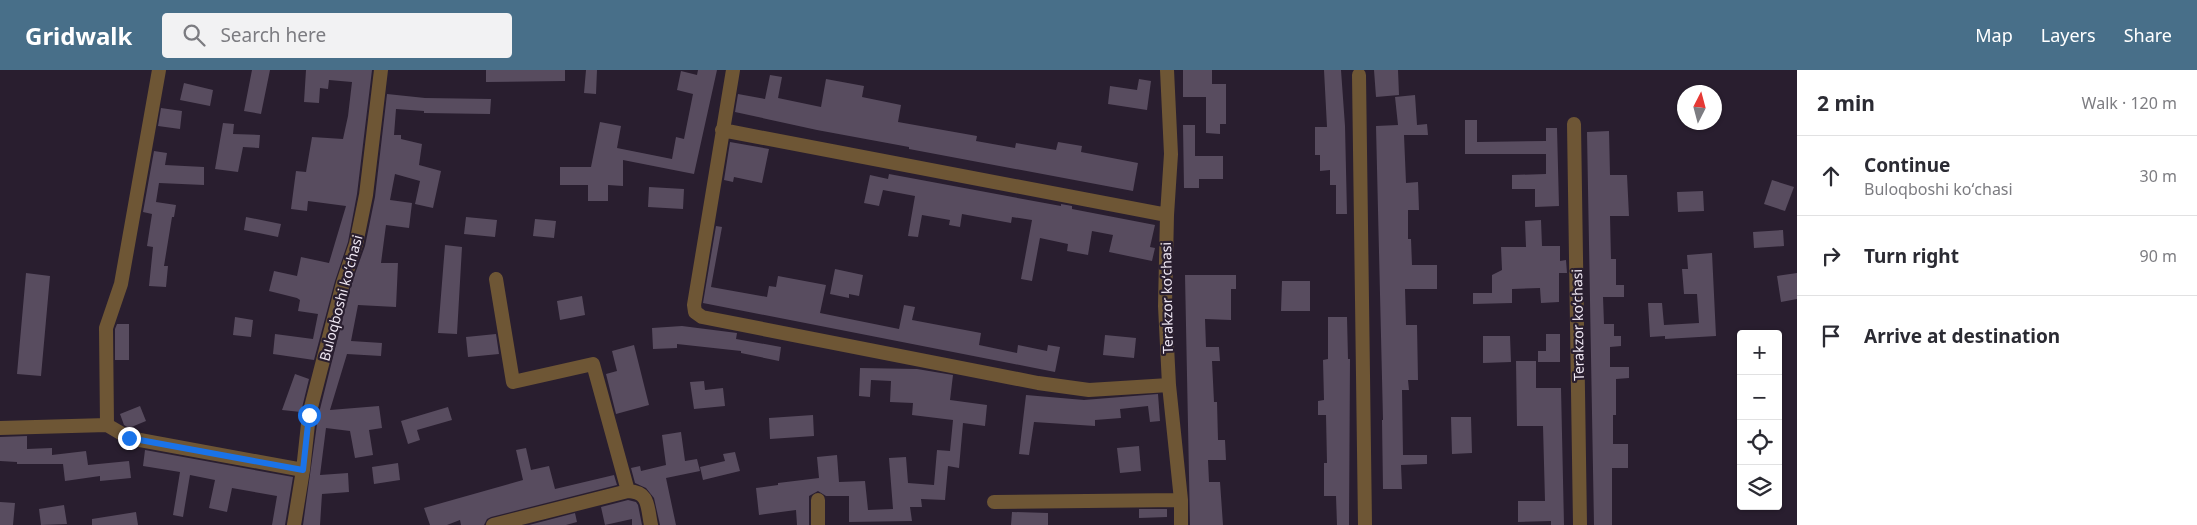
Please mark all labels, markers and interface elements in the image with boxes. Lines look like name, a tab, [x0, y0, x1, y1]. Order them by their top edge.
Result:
search box	[162, 13, 512, 58]
text: Gridwalk	[25, 19, 132, 52]
icon: search	[180, 21, 208, 49]
text: Search here	[220, 22, 326, 48]
text: Map	[1975, 23, 2013, 47]
text: Layers	[2041, 23, 2096, 47]
text: Share	[2124, 23, 2172, 47]
north arrow	[1677, 85, 1722, 130]
text: 2 min	[1817, 89, 1875, 117]
text: Walk · 120 m	[2082, 92, 2177, 114]
text: Continue	[1864, 152, 1950, 178]
icon: ahead	[1817, 162, 1845, 190]
text: 30 m	[2140, 165, 2177, 187]
text: Buloqboshi koʻchasi	[1864, 178, 2013, 200]
street label: Buloqboshi koʻchasi	[315, 233, 367, 363]
street label: Terakzor koʻchasi	[1156, 242, 1177, 354]
icon: right	[1817, 242, 1845, 270]
text: Turn right	[1864, 243, 1959, 269]
text: 90 m	[2140, 245, 2177, 267]
street label: Terakzor koʻchasi	[1567, 269, 1588, 381]
icon: arrive	[1817, 322, 1845, 350]
text: Arrive at destination	[1864, 323, 2060, 349]
map controls	[1737, 330, 1782, 510]
button: +	[1737, 330, 1782, 375]
button: −	[1737, 375, 1782, 420]
route start	[298, 404, 321, 427]
button: locate	[1737, 420, 1782, 465]
route end	[118, 427, 141, 450]
button: layers	[1737, 465, 1782, 510]

